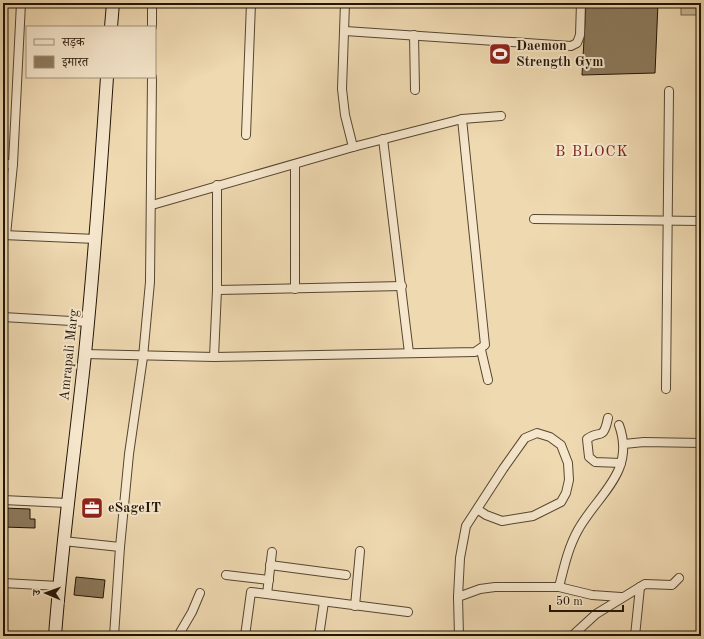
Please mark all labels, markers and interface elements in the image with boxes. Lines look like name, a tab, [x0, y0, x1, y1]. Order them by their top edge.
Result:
legend	[26, 26, 156, 78]
text: सड़क	[61, 37, 86, 49]
place label: Daemon Strength Gym	[516, 39, 603, 69]
sports icon: Daemon Strength Gym	[487, 41, 513, 67]
text: इमारत	[61, 57, 89, 69]
district label: B BLOCK	[555, 145, 629, 160]
street label: Amrapali Marg	[57, 308, 81, 402]
office icon: eSageIT	[79, 495, 105, 521]
place label: eSageIT	[108, 501, 161, 515]
north arrow	[26, 573, 66, 613]
scale bar	[550, 587, 623, 613]
text: उ	[32, 588, 43, 597]
text: 50 m	[556, 595, 583, 608]

